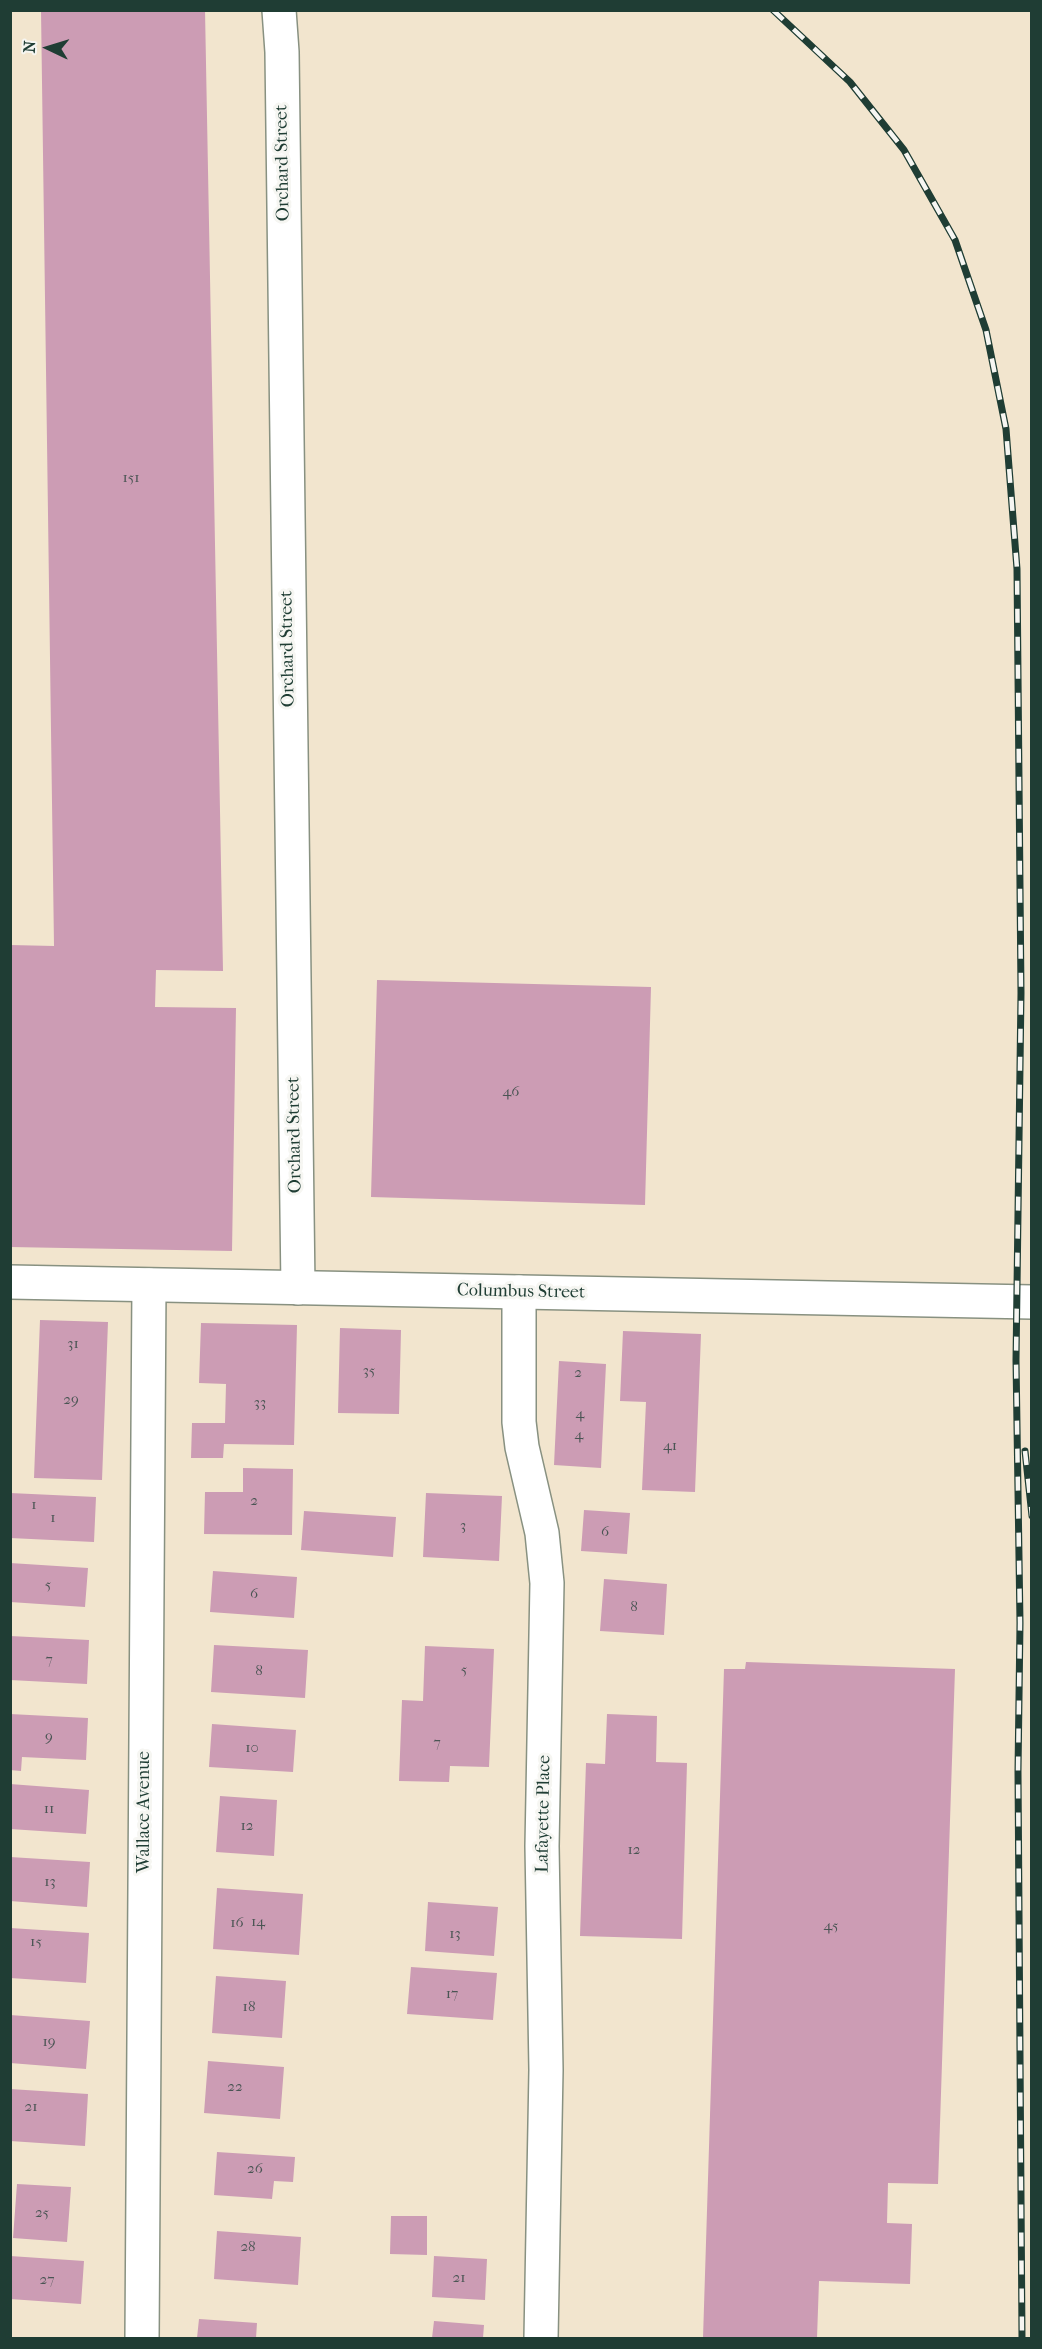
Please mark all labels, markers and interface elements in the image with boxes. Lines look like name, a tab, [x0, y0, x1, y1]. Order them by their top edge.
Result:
north arrow	[18, 18, 78, 78]
text: N	[20, 40, 39, 53]
street label: Orchard Street	[271, 104, 295, 222]
house number: 151	[122, 469, 140, 487]
street label: Orchard Street	[276, 590, 300, 708]
street label: Orchard Street	[283, 1076, 307, 1194]
house number: 46	[503, 1083, 519, 1101]
street label: Columbus Street	[457, 1280, 585, 1304]
house number: 31	[67, 1335, 79, 1353]
house number: 35	[363, 1362, 375, 1380]
house number: 2	[574, 1364, 582, 1382]
house number: 29	[63, 1391, 79, 1409]
house number: 33	[254, 1394, 266, 1412]
house number: 4	[576, 1405, 584, 1423]
house number: 4	[575, 1426, 583, 1444]
house number: 41	[663, 1437, 677, 1455]
house number: 2	[250, 1492, 258, 1510]
house number: 1	[31, 1496, 37, 1514]
house number: 1	[50, 1509, 56, 1527]
house number: 3	[460, 1517, 466, 1535]
house number: 6	[601, 1523, 609, 1541]
house number: 5	[45, 1576, 51, 1594]
house number: 6	[250, 1585, 258, 1603]
house number: 8	[630, 1598, 638, 1616]
house number: 7	[45, 1651, 53, 1669]
house number: 5	[461, 1661, 467, 1679]
house number: 8	[255, 1662, 263, 1680]
house number: 9	[45, 1728, 53, 1746]
house number: 7	[433, 1734, 441, 1752]
house number: 10	[245, 1739, 259, 1757]
street label: Wallace Avenue	[134, 1751, 156, 1873]
street label: Lafayette Place	[532, 1755, 556, 1873]
house number: 11	[44, 1800, 54, 1818]
house number: 12	[240, 1817, 254, 1835]
house number: 12	[627, 1841, 641, 1859]
house number: 13	[44, 1873, 56, 1891]
house number: 14	[251, 1913, 265, 1931]
house number: 16	[230, 1914, 244, 1932]
house number: 45	[824, 1917, 838, 1935]
house number: 13	[449, 1925, 461, 1943]
house number: 15	[30, 1933, 42, 1951]
house number: 17	[446, 1985, 458, 2003]
house number: 18	[243, 1998, 255, 2016]
house number: 19	[42, 2033, 56, 2051]
house number: 22	[227, 2078, 243, 2096]
house number: 21	[24, 2098, 38, 2116]
house number: 26	[247, 2160, 263, 2178]
house number: 25	[35, 2204, 49, 2222]
house number: 28	[240, 2238, 256, 2256]
house number: 21	[452, 2269, 466, 2287]
house number: 27	[40, 2271, 54, 2289]

